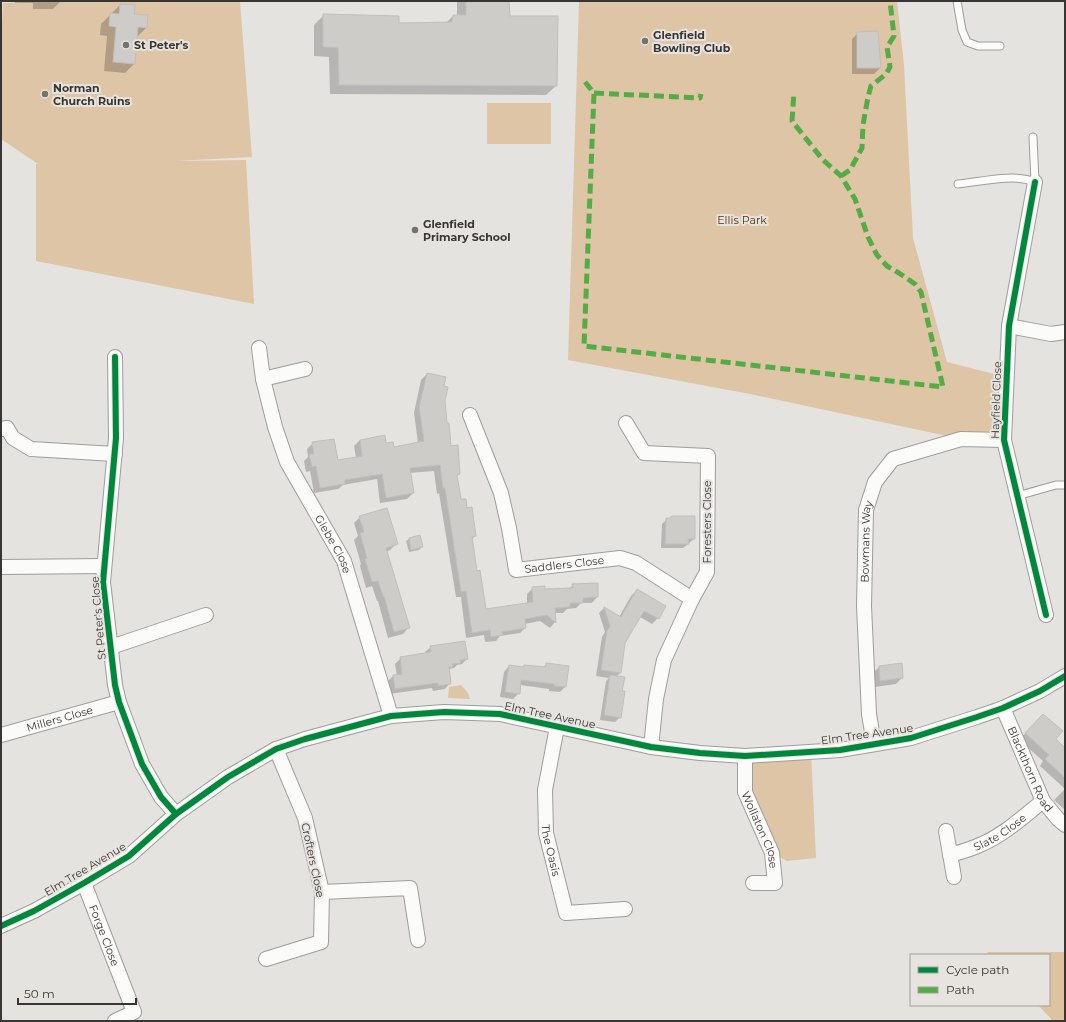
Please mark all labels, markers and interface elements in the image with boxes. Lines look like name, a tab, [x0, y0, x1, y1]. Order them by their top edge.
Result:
place label: Glenfield Bowling Club	[653, 28, 731, 55]
marker: Glenfield Bowling Club	[640, 36, 650, 46]
place label: St Peter's	[134, 38, 189, 52]
marker: St Peter's	[121, 40, 131, 50]
place label: Norman Church Ruins	[53, 81, 130, 108]
marker: Norman Church Ruins	[40, 89, 50, 99]
park label: Ellis Park	[717, 213, 767, 227]
place label: Glenfield Primary School	[423, 217, 511, 244]
marker: Glenfield Primary School	[410, 225, 420, 235]
street label: Hayfield Close	[988, 361, 1004, 439]
street label: Foresters Close	[700, 480, 714, 564]
street label: Bowmans Way	[857, 499, 876, 583]
street label: Glebe Close	[312, 512, 354, 575]
street label: Saddlers Close	[524, 553, 605, 576]
street label: St Peter's Close	[87, 575, 109, 660]
street label: Elm Tree Avenue	[503, 698, 597, 732]
street label: Millers Close	[25, 703, 95, 735]
street label: Elm Tree Avenue	[820, 721, 914, 747]
street label: Blackthorn Road	[1005, 724, 1056, 815]
street label: Wollaton Close	[739, 789, 781, 869]
street label: Slate Close	[971, 810, 1029, 854]
street label: Crofters Close	[298, 821, 328, 899]
street label: The Oasis	[539, 824, 564, 878]
street label: Elm Tree Avenue	[42, 839, 129, 899]
street label: Forge Close	[86, 902, 123, 968]
legend	[910, 954, 1050, 1006]
text: Cycle path	[946, 962, 1009, 977]
scale bar	[18, 980, 136, 1006]
text: Path	[946, 982, 975, 997]
text: 50 m	[24, 986, 55, 1001]

